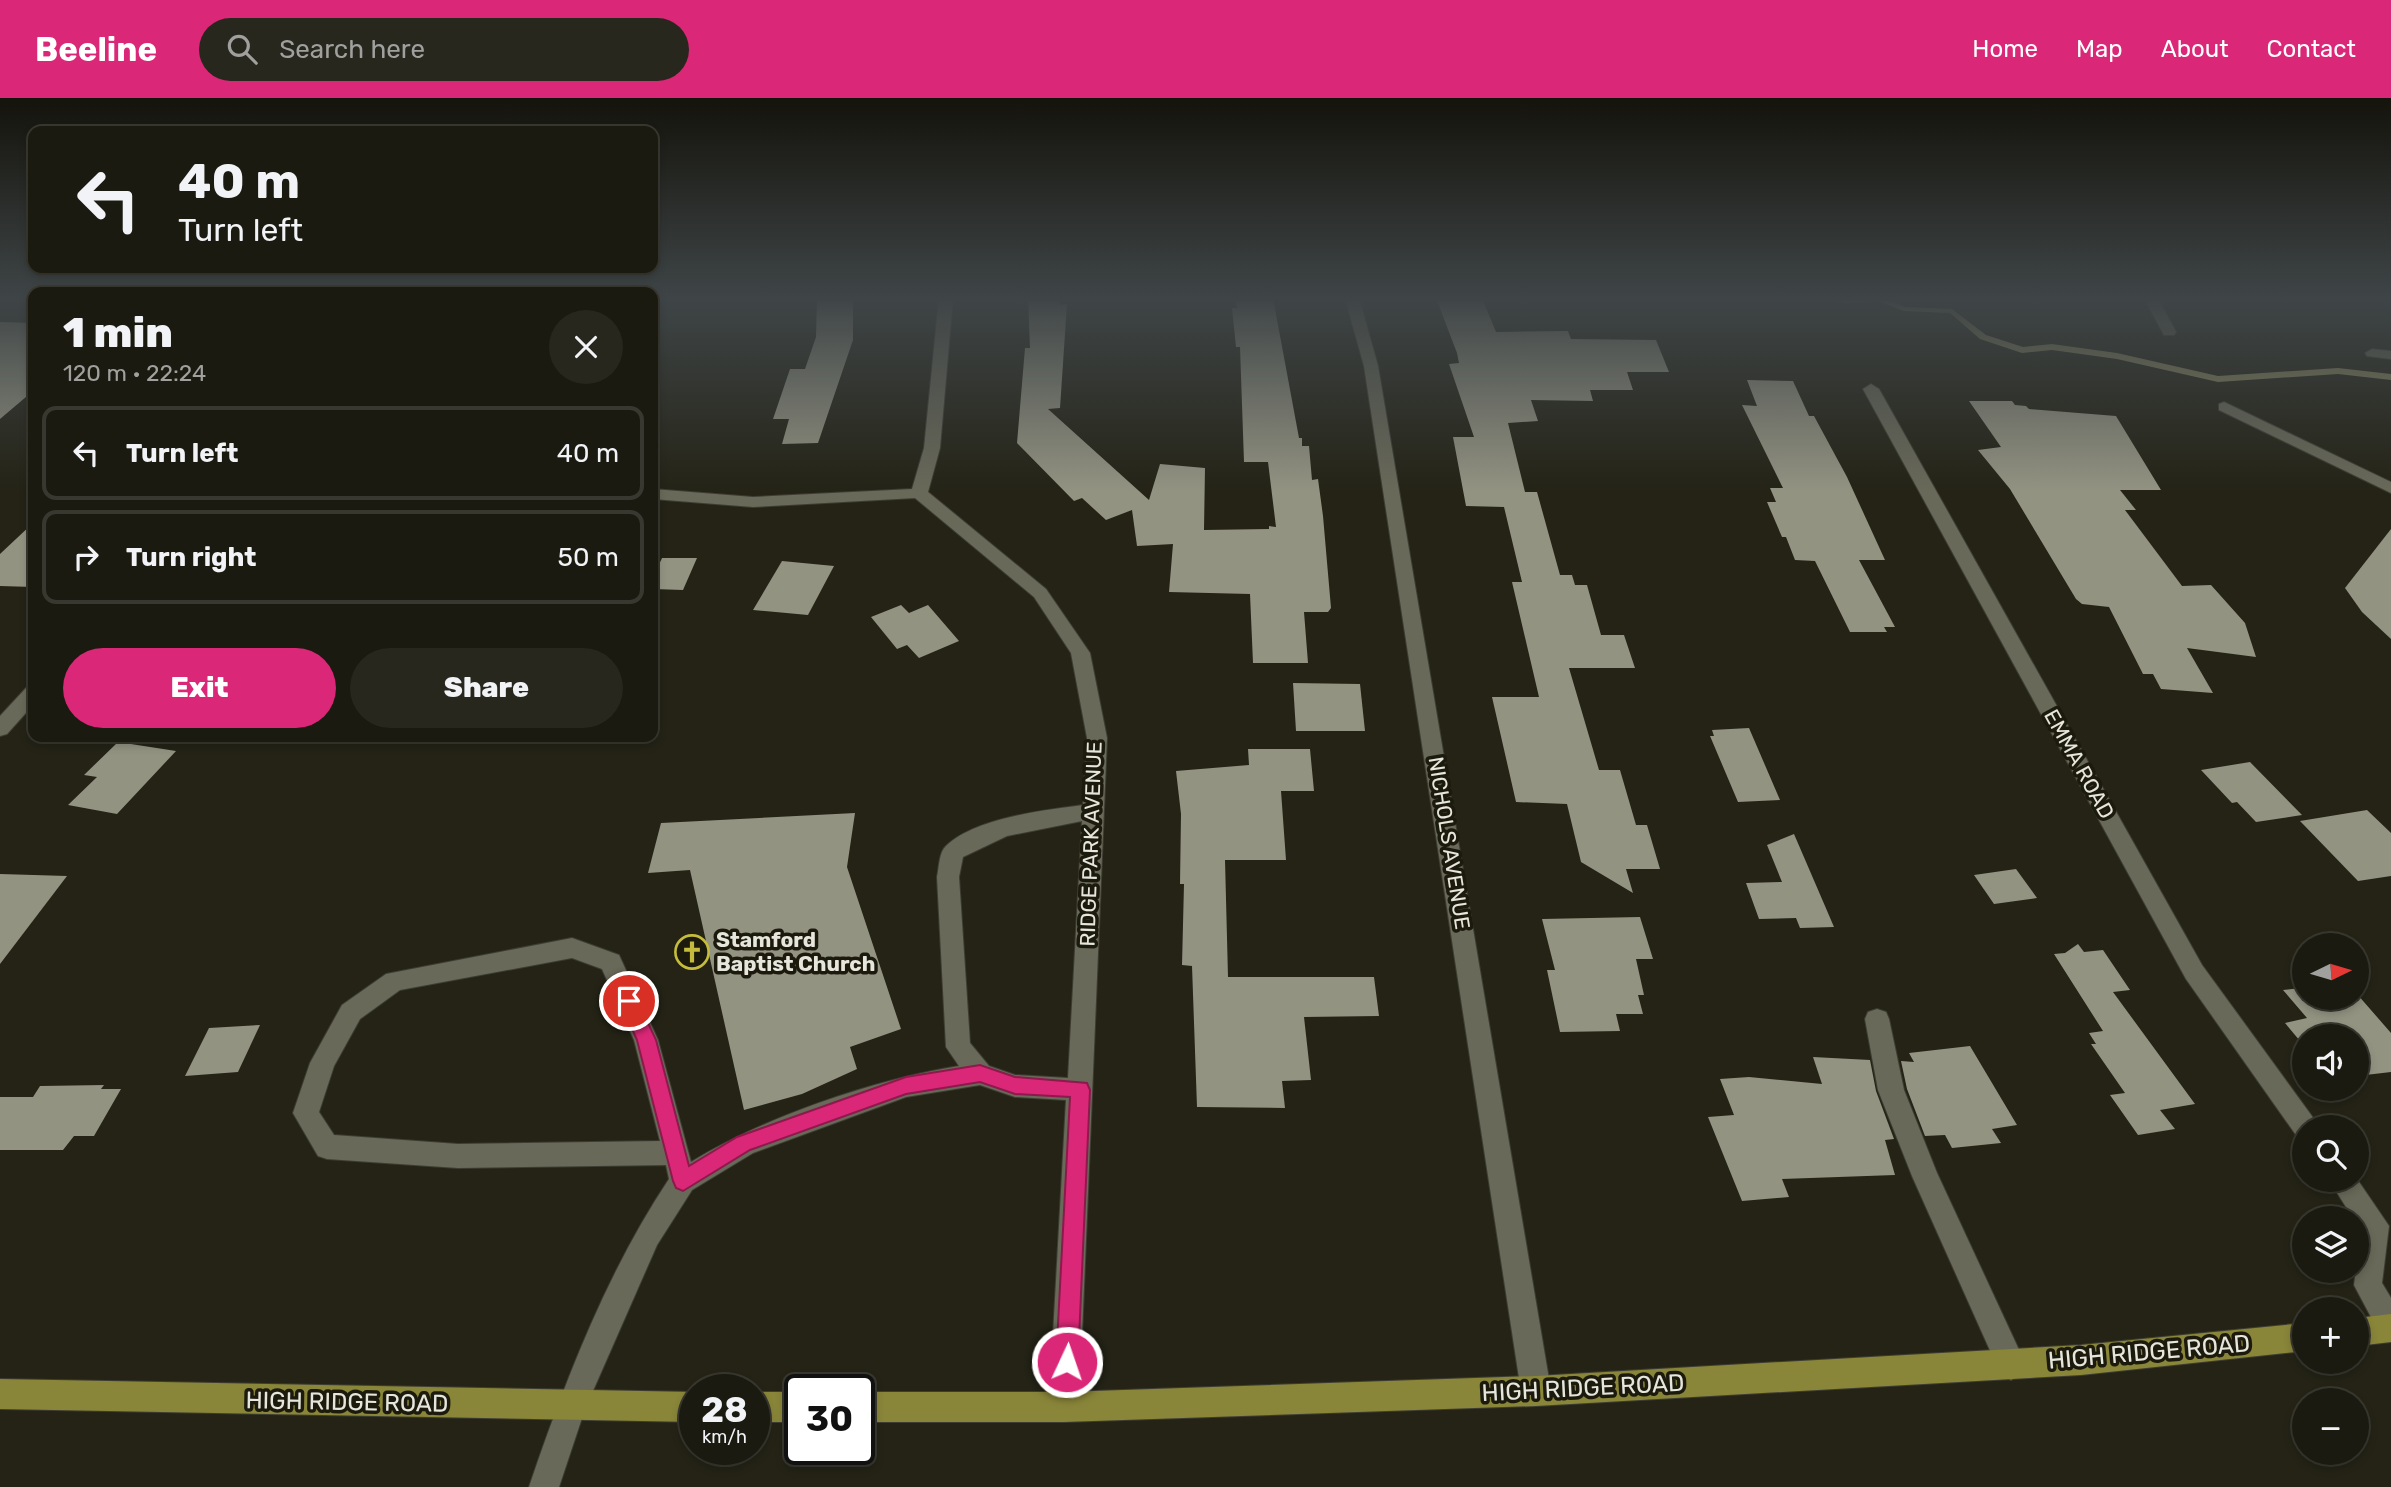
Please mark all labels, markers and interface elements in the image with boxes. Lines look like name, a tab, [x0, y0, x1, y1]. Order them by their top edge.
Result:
search box	[199, 18, 689, 81]
text: Beeline	[35, 30, 157, 69]
icon: search	[223, 30, 261, 68]
text: Search here	[279, 34, 425, 65]
text: Home	[1972, 35, 2038, 63]
text: Map	[2076, 35, 2123, 63]
text: About	[2161, 35, 2229, 63]
text: Contact	[2267, 35, 2356, 63]
text: 40 m	[178, 152, 300, 210]
icon: left	[63, 154, 154, 245]
text: Turn left	[178, 211, 303, 249]
text: 1 min	[63, 308, 173, 358]
button: close	[549, 310, 623, 384]
text: 120 m · 22:24	[63, 359, 206, 387]
icon: left	[67, 434, 105, 472]
text: Turn left	[126, 438, 238, 469]
text: 40 m	[557, 438, 619, 469]
icon: right	[67, 538, 105, 576]
text: Turn right	[126, 542, 256, 573]
text: 50 m	[558, 542, 619, 573]
button: Exit	[63, 648, 336, 728]
button: Share	[350, 648, 623, 728]
street label: EMMA ROAD	[2039, 705, 2120, 823]
street label: RIDGE PARK AVENUE	[1074, 741, 1107, 947]
street label: NICHOLS AVENUE	[1423, 755, 1475, 931]
place label: Stamford Baptist Church	[716, 927, 875, 976]
church icon: Stamford Baptist Church	[673, 933, 711, 971]
north arrow	[2292, 933, 2370, 1010]
map controls	[2292, 933, 2369, 1465]
pin	[599, 971, 659, 1031]
icon: arrive	[610, 982, 648, 1020]
button: sound	[2292, 1024, 2369, 1101]
button: search	[2292, 1115, 2369, 1192]
button: layers	[2292, 1206, 2369, 1283]
button: +	[2292, 1297, 2369, 1374]
position arrow	[1030, 1325, 1104, 1399]
street label: HIGH RIDGE ROAD	[2047, 1329, 2251, 1375]
street label: HIGH RIDGE ROAD	[1481, 1369, 1685, 1407]
speed limit sign: 30	[784, 1374, 875, 1465]
street label: HIGH RIDGE ROAD	[245, 1386, 449, 1418]
button: −	[2292, 1388, 2369, 1465]
text: 28	[701, 1389, 748, 1431]
text: km/h	[702, 1426, 747, 1448]

